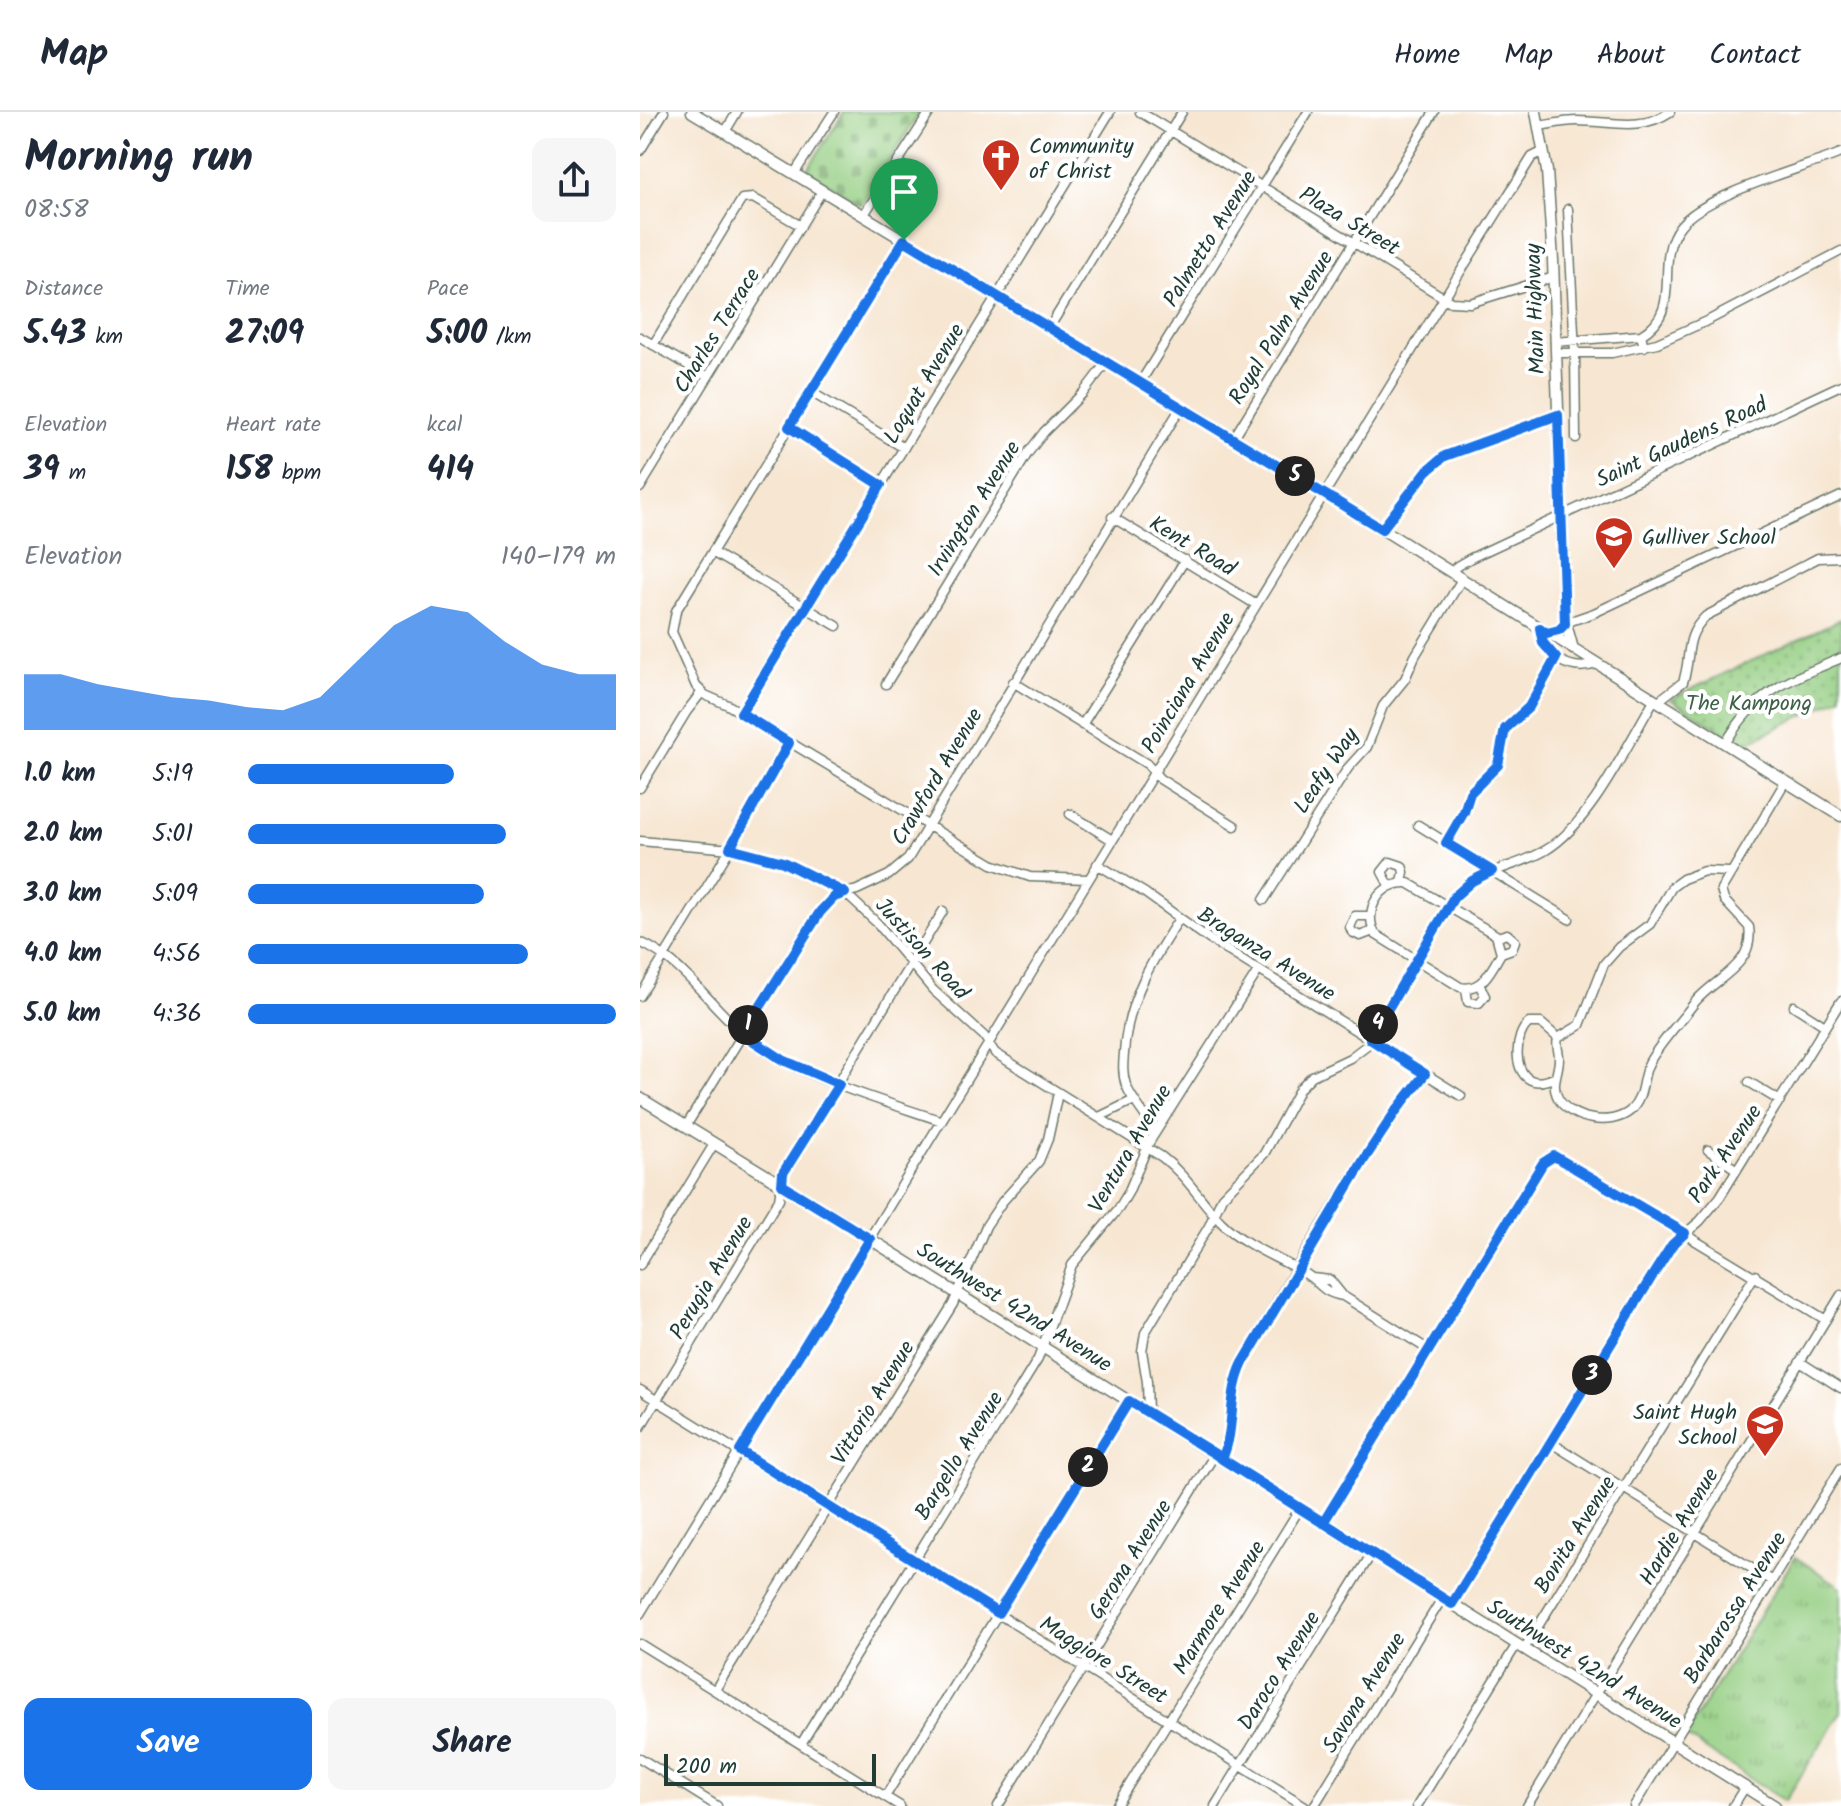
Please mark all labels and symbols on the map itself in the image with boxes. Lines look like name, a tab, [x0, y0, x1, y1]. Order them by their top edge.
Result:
place label: Community of Christ	[1029, 130, 1134, 190]
church icon: Community of Christ	[980, 137, 1022, 192]
pin	[870, 158, 938, 240]
street label: Palmetto Avenue	[1155, 164, 1267, 315]
street label: Plaza Street	[1292, 178, 1406, 266]
street label: Main Highway	[1517, 242, 1556, 375]
street label: Royal Palm Avenue	[1221, 244, 1344, 412]
street label: Charles Terrace	[666, 262, 771, 401]
street label: Loquat Avenue	[875, 317, 975, 451]
street label: Saint Gaudens Road	[1591, 388, 1774, 498]
street label: Irvington Avenue	[919, 434, 1031, 584]
pin: 5	[1275, 456, 1315, 496]
street label: Kent Road	[1142, 507, 1243, 587]
school or university icon: Gulliver School	[1593, 515, 1635, 570]
place label: Gulliver School	[1642, 521, 1777, 556]
street label: Poinciana Avenue	[1133, 606, 1245, 761]
park label: The Kampong	[1686, 687, 1812, 722]
street label: Crawford Avenue	[883, 701, 993, 853]
street label: Leafy Way	[1285, 721, 1369, 822]
street label: Justison Road	[865, 890, 978, 1010]
street label: Braganza Avenue	[1190, 898, 1342, 1012]
pin: 4	[1358, 1004, 1398, 1044]
pin: 1	[728, 1005, 768, 1045]
street label: Ventura Avenue	[1080, 1078, 1182, 1220]
street label: Park Avenue	[1680, 1098, 1772, 1211]
street label: Perugia Avenue	[661, 1209, 763, 1347]
street label: Southwest 42nd Avenue	[909, 1234, 1118, 1383]
street label: Vittorio Avenue	[823, 1334, 925, 1472]
pin: 3	[1572, 1355, 1612, 1395]
street label: Bargello Avenue	[907, 1385, 1014, 1528]
place label: Saint Hugh School	[1633, 1396, 1738, 1456]
school or university icon: Saint Hugh School	[1744, 1403, 1786, 1458]
pin: 2	[1068, 1447, 1108, 1487]
street label: Hardie Avenue	[1631, 1462, 1729, 1593]
street label: Bonita Avenue	[1526, 1469, 1626, 1601]
street label: Gerona Avenue	[1080, 1493, 1182, 1627]
street label: Barbarossa Avenue	[1675, 1525, 1797, 1691]
street label: Marmore Avenue	[1165, 1534, 1276, 1683]
street label: Southwest 42nd Avenue	[1479, 1591, 1688, 1740]
street label: Daroco Avenue	[1229, 1605, 1331, 1738]
street label: Maggiore Street	[1032, 1608, 1174, 1715]
street label: Savona Avenue	[1314, 1626, 1416, 1761]
scale bar	[664, 1750, 876, 1786]

